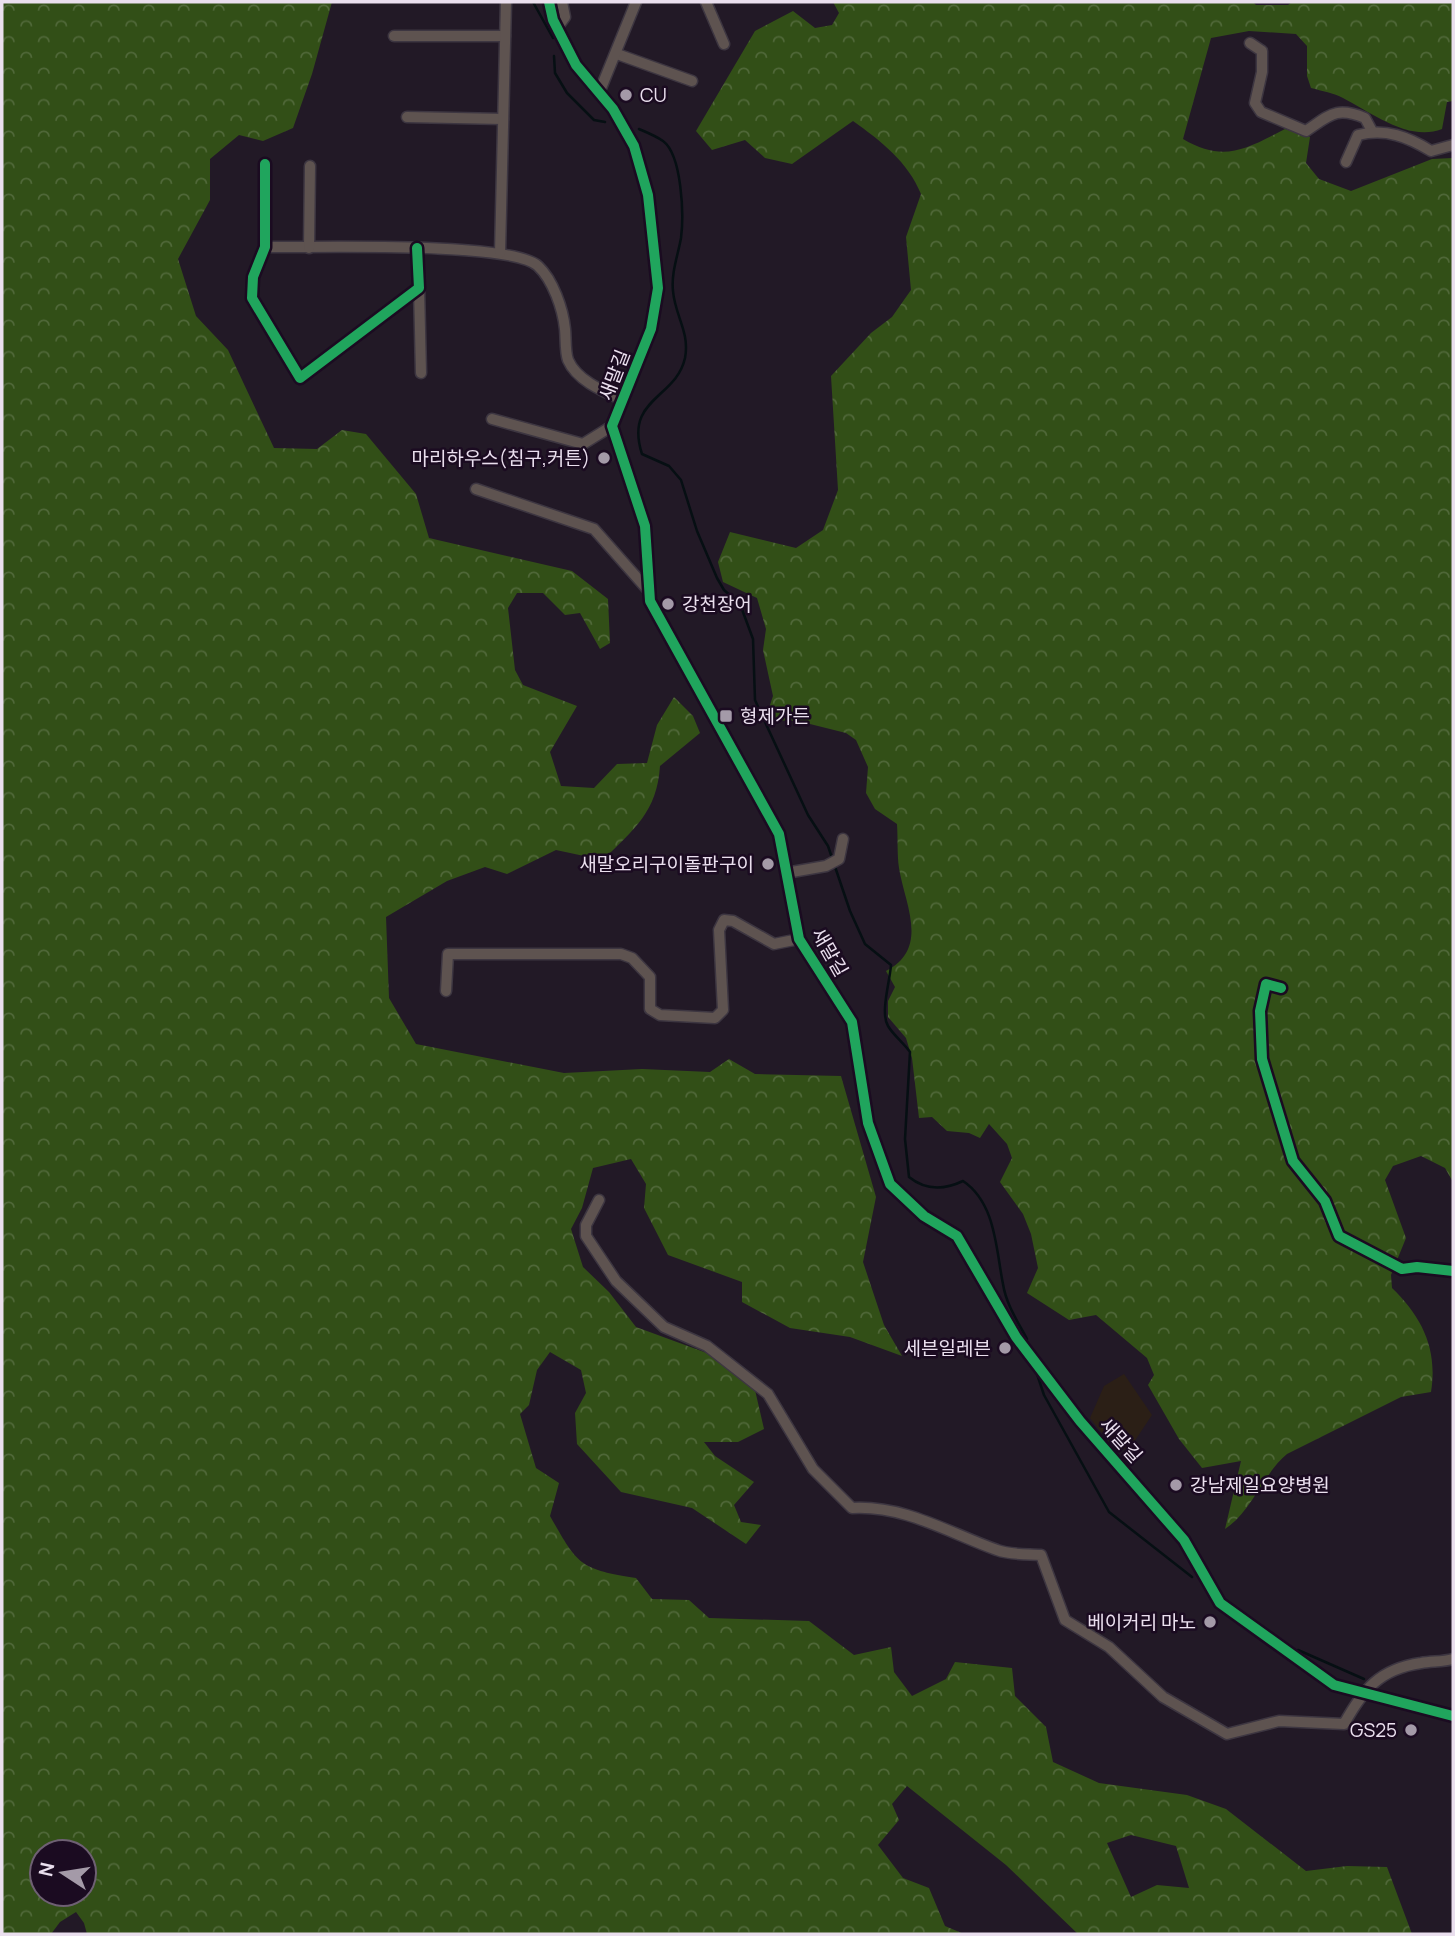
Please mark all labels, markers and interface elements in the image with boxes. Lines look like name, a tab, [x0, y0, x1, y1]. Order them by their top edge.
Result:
place label: CU	[640, 82, 667, 108]
marker: CU	[618, 87, 634, 103]
street label: 새말길	[592, 346, 636, 404]
place label: 마리하우스(침구,커튼)	[411, 445, 590, 471]
marker: 마리하우스(침구,커튼)	[596, 450, 612, 466]
place label: 강천장어	[682, 591, 752, 617]
marker: 강천장어	[660, 596, 676, 612]
place label: 형제가든	[740, 703, 810, 729]
marker: 형제가든	[718, 708, 734, 724]
place label: 새말오리구이돌판구이	[579, 851, 754, 877]
marker: 새말오리구이돌판구이	[760, 856, 776, 872]
street label: 새말길	[806, 923, 854, 981]
place label: 세븐일레븐	[904, 1335, 991, 1361]
marker: 세븐일레븐	[997, 1340, 1013, 1356]
street label: 새말길	[1094, 1412, 1148, 1468]
place label: 강남제일요양병원	[1190, 1472, 1330, 1498]
marker: 강남제일요양병원	[1168, 1477, 1184, 1493]
place label: 베이커리 마노	[1087, 1609, 1196, 1635]
marker: 베이커리 마노	[1202, 1614, 1218, 1630]
place label: GS25	[1350, 1717, 1397, 1743]
marker: GS25	[1403, 1722, 1419, 1738]
north arrow	[28, 1838, 98, 1908]
text: N	[32, 1860, 61, 1879]

